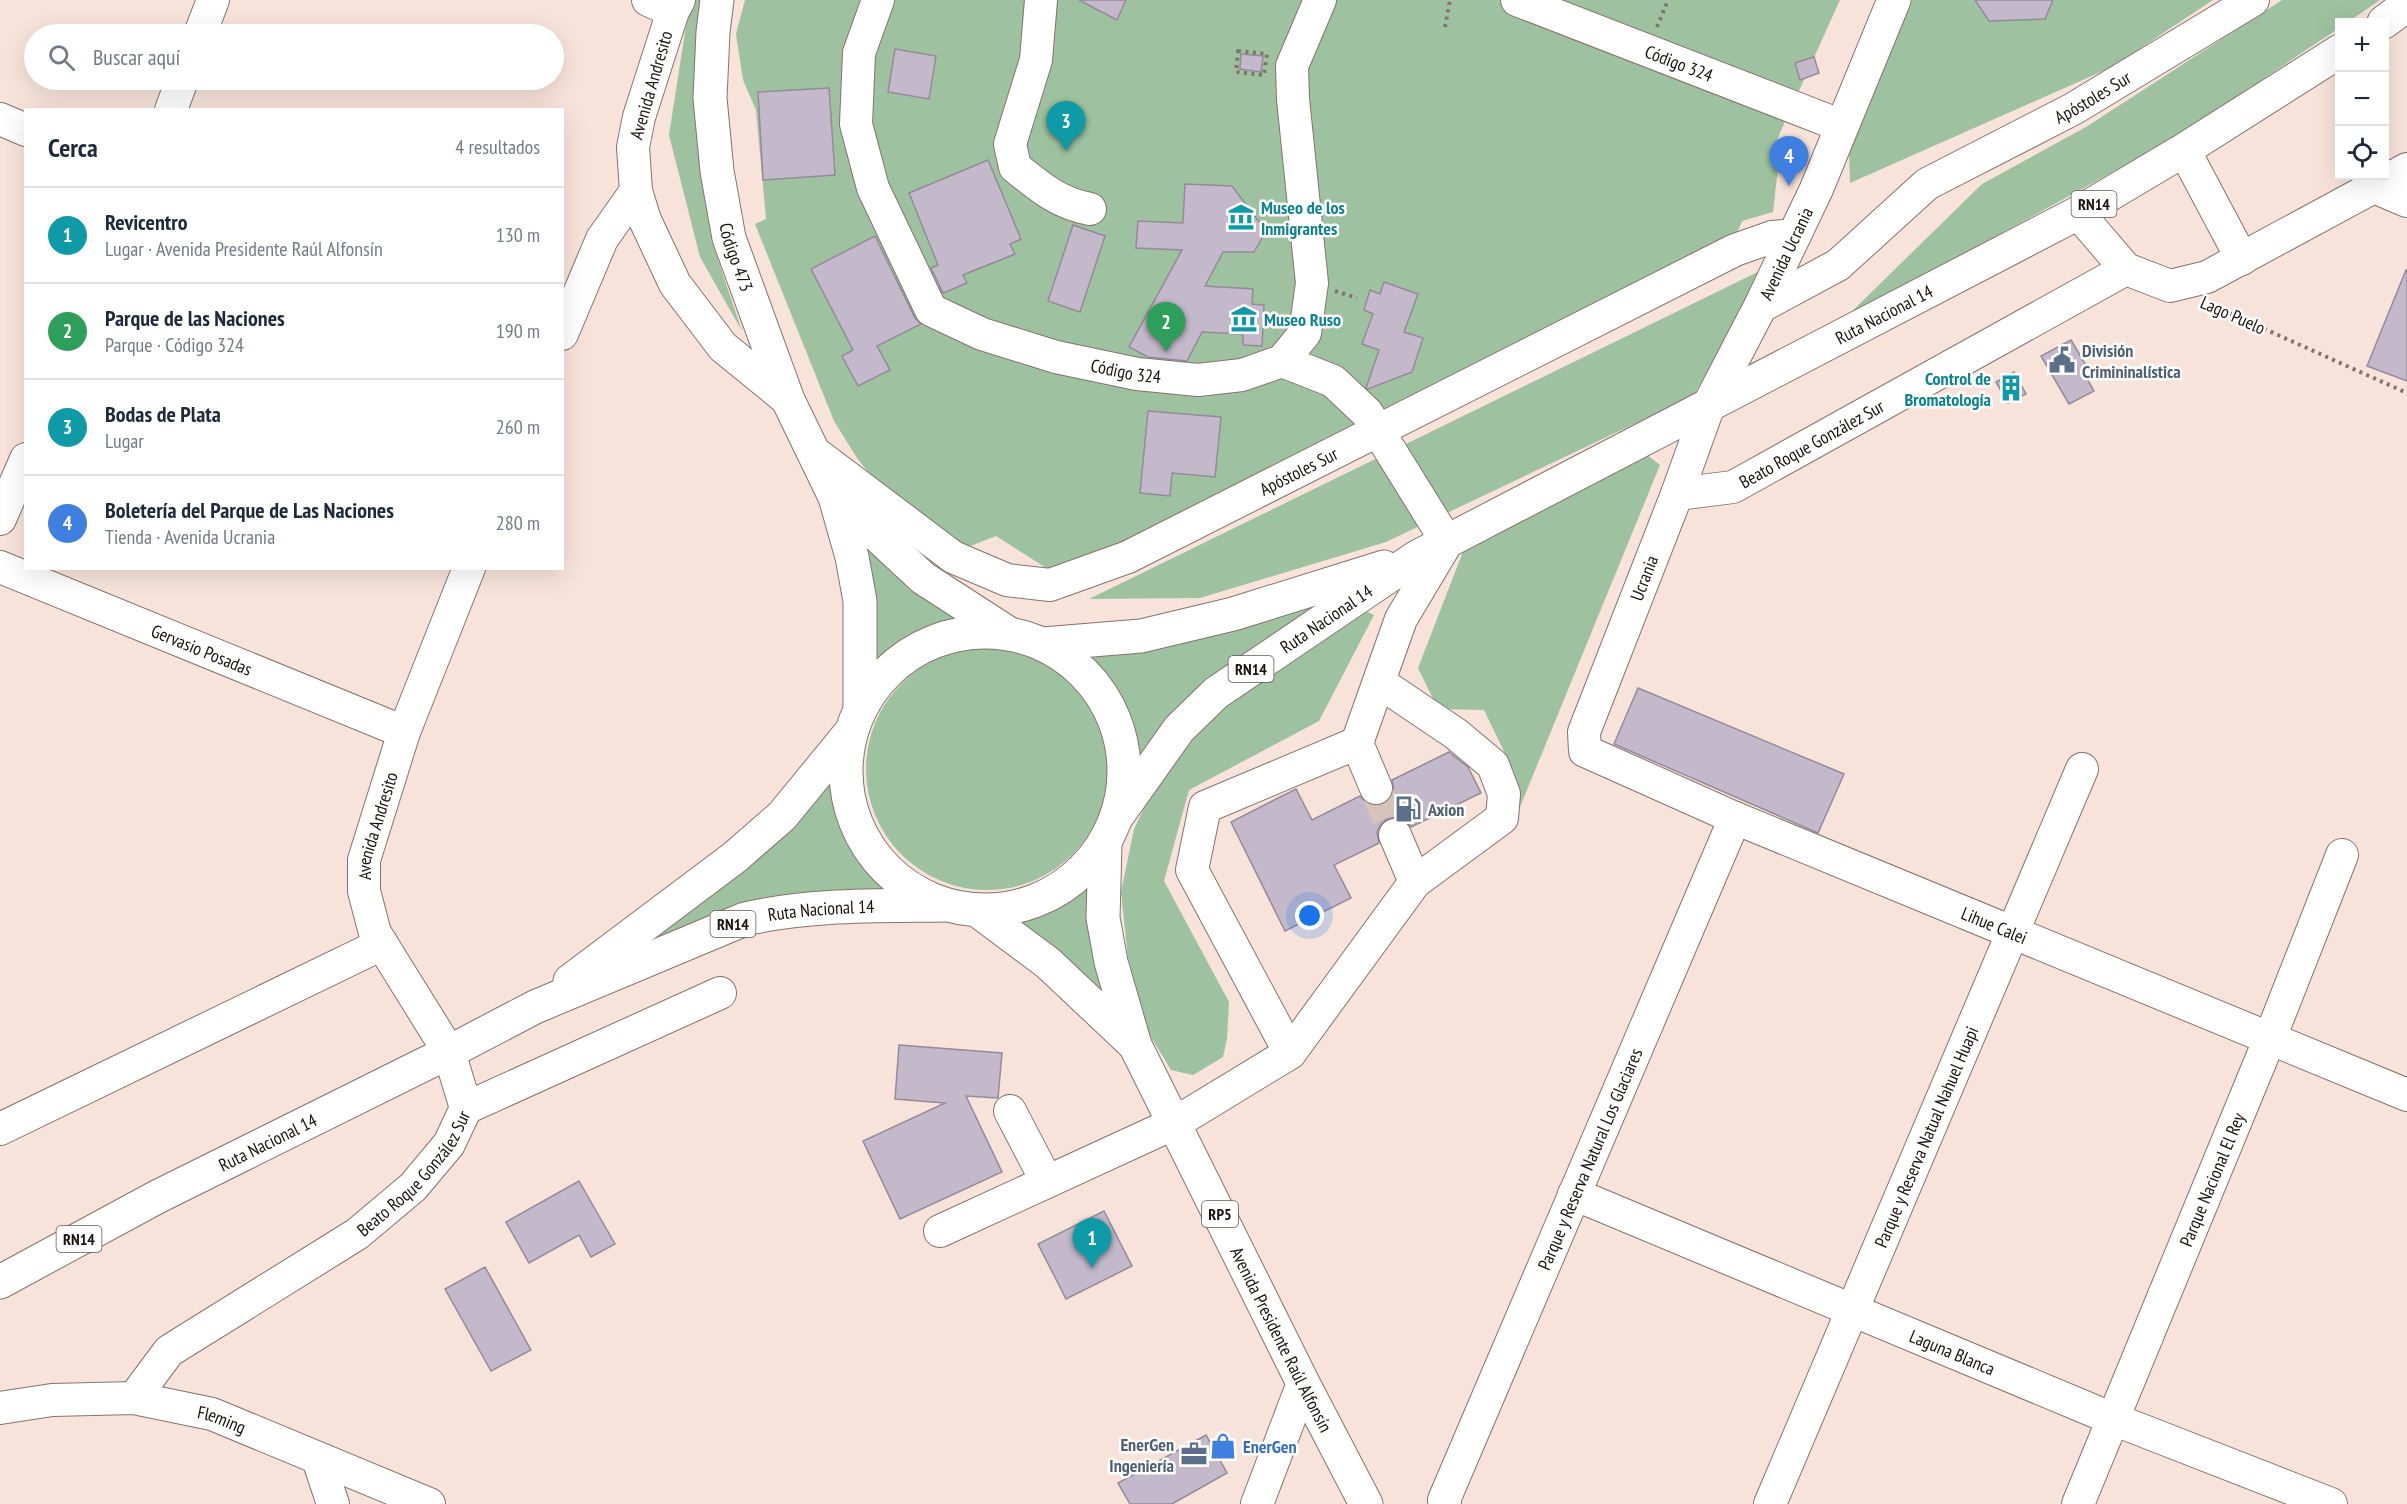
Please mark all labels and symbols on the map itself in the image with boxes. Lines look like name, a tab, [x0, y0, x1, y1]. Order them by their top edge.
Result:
street label: Avenida Andresito	[625, 28, 678, 142]
street label: Código 324	[1642, 39, 1716, 86]
street label: Apóstoles Sur	[2050, 65, 2135, 128]
pin: 3	[1046, 102, 1086, 151]
pin: 4	[1770, 136, 1808, 186]
road number: RN14	[2072, 191, 2116, 217]
place label: Museo de los Inmigrantes	[1261, 196, 1345, 240]
museum icon: Museo de los Inmigrantes	[1226, 202, 1256, 232]
street label: Avenida Ucrania	[1754, 203, 1818, 303]
street label: Código 473	[715, 221, 759, 294]
street label: Ruta Nacional 14	[1831, 279, 1936, 349]
street label: Lago Puelo	[2197, 291, 2269, 340]
pin: 2	[1146, 302, 1186, 352]
museum icon: Museo Ruso	[1229, 304, 1259, 334]
place label: Museo Ruso	[1264, 308, 1341, 331]
place label: División Crimininalística	[2082, 339, 2181, 383]
public building icon: División Crimininalística	[2047, 345, 2077, 375]
street label: Código 324	[1089, 353, 1162, 388]
place label: Control de Bromatología	[1904, 367, 1991, 411]
building icon: Control de Bromatología	[1996, 373, 2026, 403]
street label: Beato Roque González Sur	[1735, 394, 1888, 493]
street label: Apóstoles Sur	[1255, 441, 1341, 500]
street label: Ucrania	[1625, 552, 1663, 604]
street label: Ruta Nacional 14	[1275, 579, 1377, 658]
street label: Gervasio Posadas	[148, 619, 256, 680]
road number: RN14	[1228, 656, 1274, 682]
street label: Avenida Andresito	[353, 769, 402, 880]
fuel station icon: Axion	[1393, 794, 1423, 824]
place label: Axion	[1427, 798, 1464, 821]
street label: Ruta Nacional 14	[766, 894, 874, 926]
your location	[1295, 901, 1324, 930]
street label: Lihue Calei	[1958, 901, 2031, 949]
road number: RN14	[710, 911, 756, 937]
street label: Parque y Reserva Natual Nahuel Huapi	[1869, 1023, 1983, 1251]
street label: Parque y Reserva Natural Los Glaciares	[1532, 1044, 1647, 1273]
street label: Beato Roque González Sur	[352, 1107, 475, 1241]
street label: Ruta Nacional 14	[215, 1108, 321, 1176]
street label: Parque Nacional El Rey	[2174, 1109, 2250, 1250]
road number: RP5	[1202, 1201, 1238, 1227]
pin: 1	[1072, 1218, 1112, 1268]
road number: RN14	[56, 1226, 101, 1252]
street label: Avenida Presidente Raúl Alfonsín	[1226, 1243, 1338, 1436]
street label: Laguna Blanca	[1906, 1324, 1998, 1380]
street label: Fleming	[196, 1400, 250, 1438]
shop icon: EnerGen	[1208, 1431, 1238, 1461]
place label: EnerGen Ingeniería	[1109, 1433, 1174, 1477]
place label: EnerGen	[1243, 1435, 1297, 1458]
office icon: EnerGen Ingeniería	[1179, 1439, 1209, 1469]

